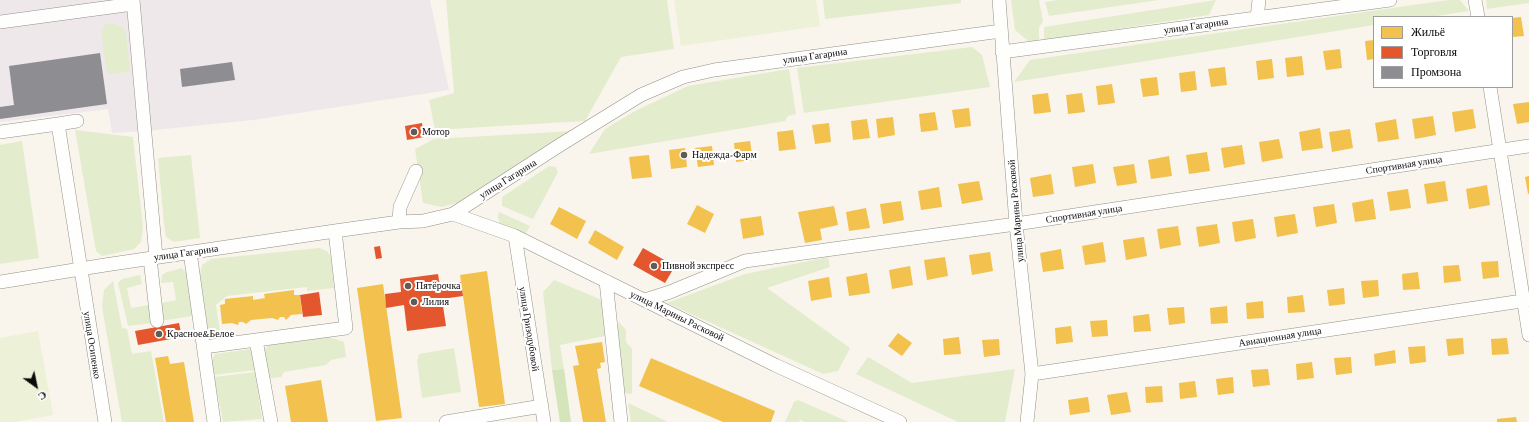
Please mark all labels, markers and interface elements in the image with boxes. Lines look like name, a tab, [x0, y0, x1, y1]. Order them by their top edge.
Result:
street label: улица Гагарина	[1163, 16, 1229, 36]
legend	[1373, 16, 1513, 88]
text: Жильё	[1411, 25, 1445, 39]
text: Торговля	[1411, 45, 1457, 59]
street label: улица Гагарина	[782, 46, 848, 66]
text: Промзона	[1411, 65, 1461, 79]
place label: Мотор	[422, 126, 450, 138]
marker: Мотор	[409, 127, 419, 137]
place label: Надежда-Фарм	[692, 149, 757, 161]
marker: Надежда-Фарм	[679, 150, 689, 160]
street label: Спортивная улица	[1365, 153, 1443, 177]
street label: улица Гагарина	[477, 157, 539, 201]
street label: улица Марины Расковой	[1006, 159, 1026, 263]
street label: Спортивная улица	[1045, 202, 1123, 226]
street label: улица Гагарина	[153, 243, 219, 263]
place label: Пивной экспресс	[662, 260, 734, 272]
marker: Пивной экспресс	[649, 261, 659, 271]
place label: Пятёрочка	[416, 280, 461, 292]
marker: Пятёрочка	[403, 281, 413, 291]
street label: улица Гризодубовой	[516, 286, 542, 372]
street label: улица Марины Расковой	[628, 288, 726, 344]
place label: Лилия	[422, 296, 449, 308]
marker: Лилия	[409, 297, 419, 307]
street label: улица Осипенко	[81, 310, 103, 380]
street label: Авиационная улица	[1238, 325, 1322, 349]
place label: Красное&Белое	[167, 328, 234, 340]
marker: Красное&Белое	[154, 329, 164, 339]
north arrow	[16, 366, 56, 406]
text: С	[36, 389, 49, 403]

